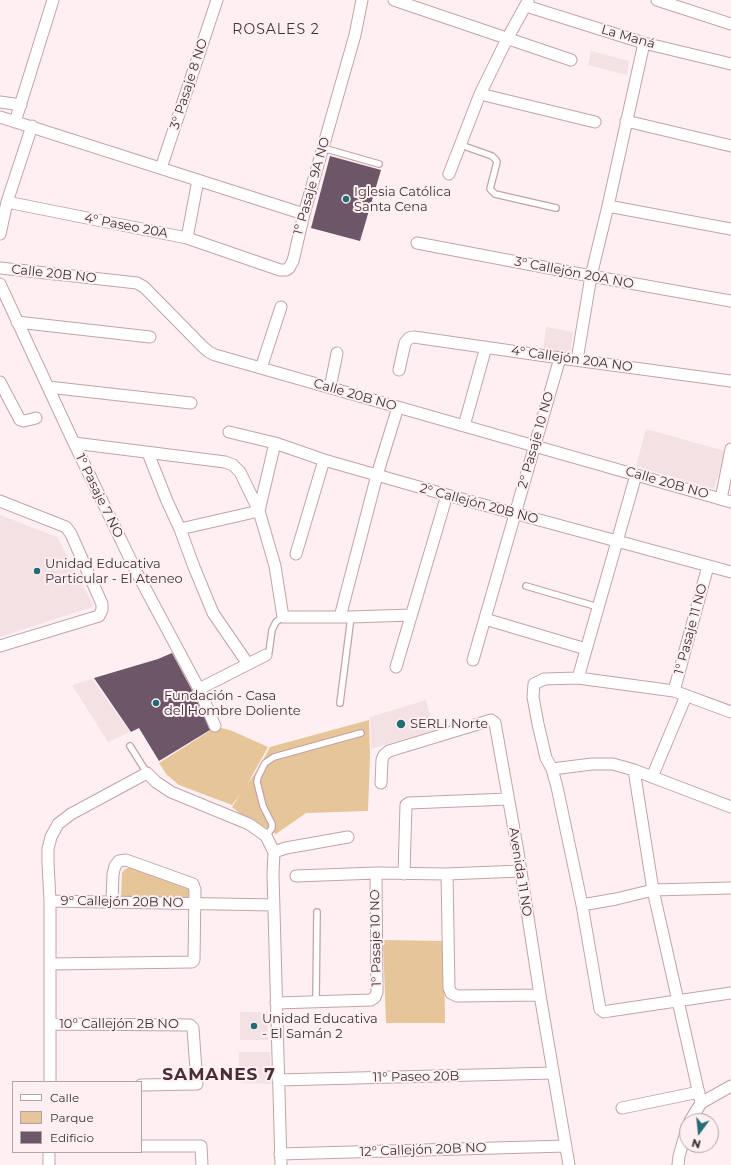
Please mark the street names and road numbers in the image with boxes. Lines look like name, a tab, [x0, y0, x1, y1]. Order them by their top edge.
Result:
street label: La Maná	[599, 22, 657, 52]
street label: 3° Pasaje 8 NO	[167, 37, 211, 131]
street label: 1º Pasaje 9A NO	[291, 135, 333, 237]
street label: 4° Paseo 20A	[83, 210, 169, 242]
street label: 3° Callejón 20A NO	[513, 254, 635, 292]
street label: Calle 20B NO	[11, 262, 97, 286]
street label: 4° Callejón 20A NO	[510, 343, 634, 375]
street label: Calle 20B NO	[312, 376, 398, 414]
street label: 2° Pasaje 10 NO	[515, 390, 557, 490]
street label: 1° Pasaje 7 NO	[72, 451, 126, 541]
street label: Calle 20B NO	[624, 464, 710, 502]
street label: 2° Callejón 20B NO	[418, 481, 540, 527]
street label: 1° Pasaje 11 NO	[671, 582, 711, 676]
street label: Avenida 11 NO	[505, 826, 535, 918]
street label: 1° Pasaje 10 NO	[367, 889, 385, 987]
street label: 9° Callejón 20B NO	[60, 893, 184, 911]
street label: 10° Callejón 2B NO	[59, 1016, 179, 1032]
street label: 11° Paseo 20B	[373, 1068, 459, 1086]
street label: 12° Callejón 20B NO	[359, 1140, 487, 1160]

